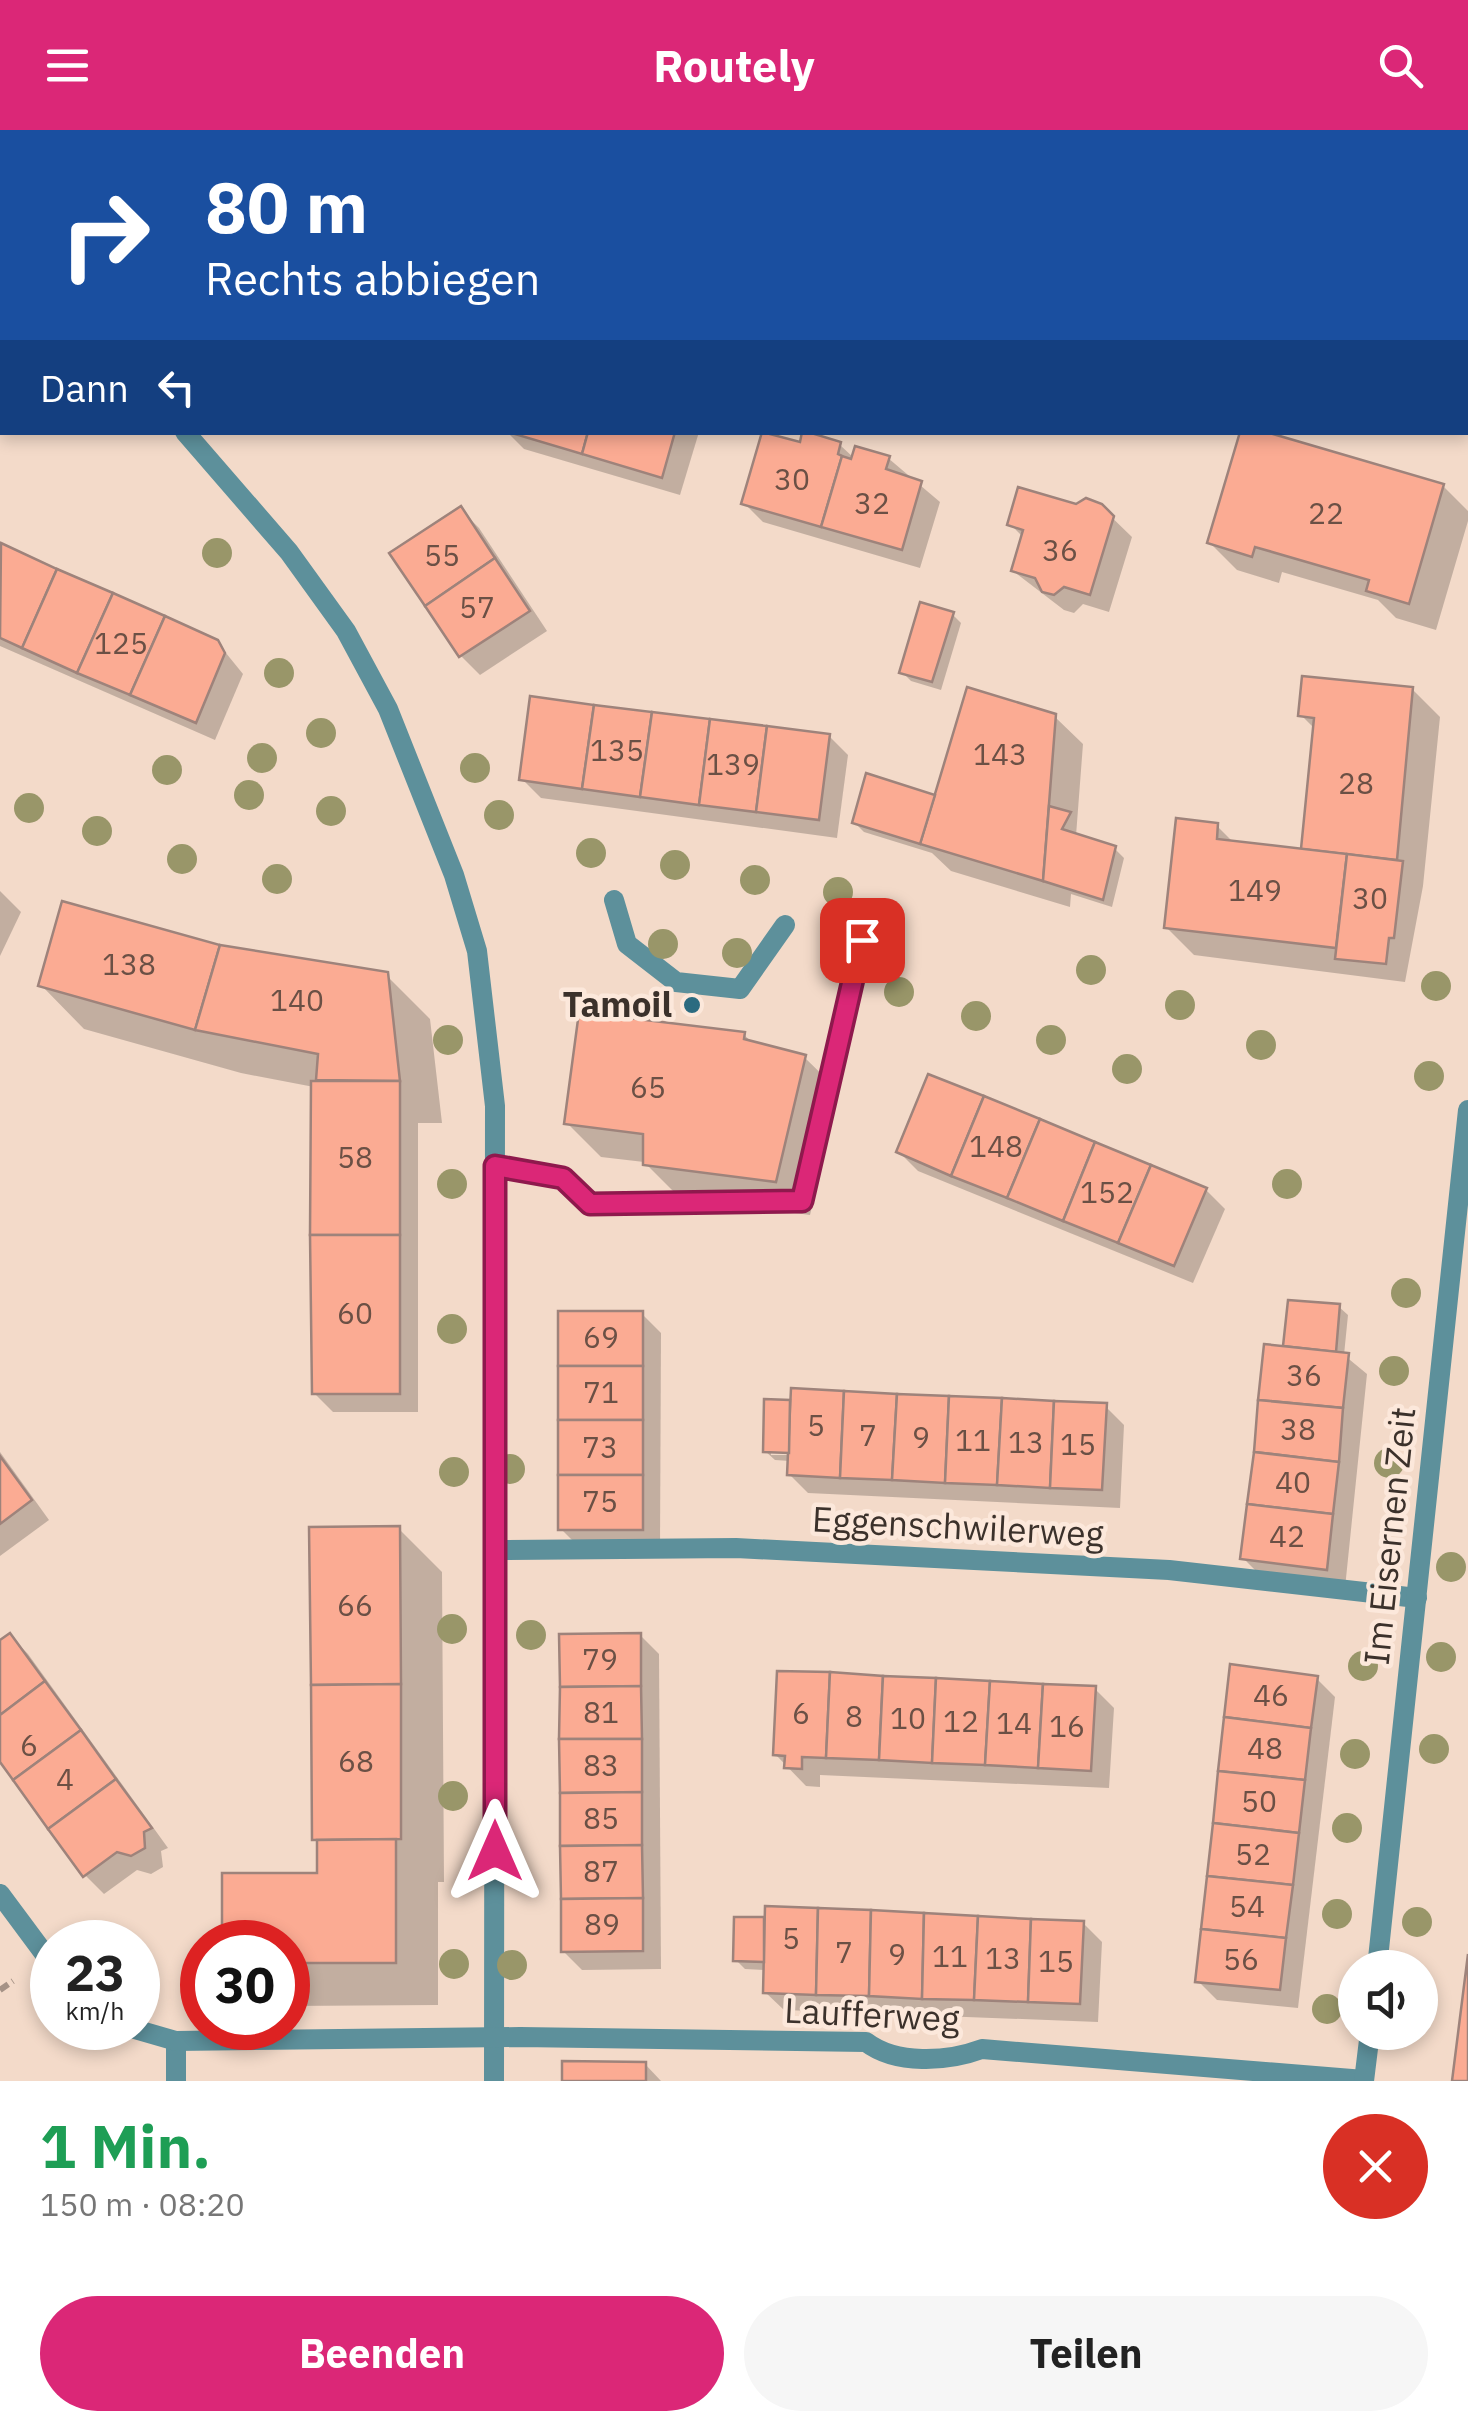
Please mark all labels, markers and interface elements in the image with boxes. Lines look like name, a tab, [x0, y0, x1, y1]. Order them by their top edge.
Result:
text: Routely	[653, 36, 815, 94]
icon: menu	[40, 38, 95, 93]
icon: search	[1373, 38, 1428, 93]
text: 80 m	[205, 161, 368, 252]
icon: right	[40, 170, 170, 300]
text: Rechts abbiegen	[205, 249, 540, 307]
icon: left	[149, 360, 204, 415]
text: Dann	[40, 363, 129, 412]
house number: 30	[774, 459, 810, 498]
house number: 32	[854, 483, 890, 522]
house number: 22	[1308, 493, 1344, 532]
house number: 36	[1042, 530, 1078, 569]
house number: 55	[424, 535, 460, 574]
house number: 57	[459, 587, 495, 626]
house number: 125	[94, 623, 148, 662]
house number: 135	[590, 730, 644, 769]
house number: 143	[973, 734, 1027, 773]
house number: 139	[706, 744, 760, 783]
house number: 28	[1338, 763, 1374, 802]
house number: 149	[1228, 870, 1282, 909]
house number: 30	[1352, 878, 1388, 917]
pin	[820, 898, 905, 983]
icon: arrive	[835, 913, 890, 968]
house number: 138	[102, 944, 156, 983]
house number: 140	[270, 980, 324, 1019]
place label: Tamoil	[562, 981, 672, 1027]
marker: Tamoil	[681, 994, 703, 1016]
house number: 65	[630, 1067, 666, 1106]
house number: 148	[969, 1126, 1023, 1165]
house number: 58	[337, 1137, 373, 1176]
house number: 152	[1080, 1172, 1134, 1211]
house number: 60	[337, 1293, 373, 1332]
house number: 69	[583, 1317, 619, 1356]
house number: 36	[1286, 1355, 1322, 1394]
house number: 71	[583, 1372, 619, 1411]
house number: 5	[807, 1405, 825, 1444]
street label: Im Eisernen Zeit	[1353, 1405, 1425, 1667]
house number: 38	[1280, 1409, 1316, 1448]
house number: 7	[859, 1415, 877, 1454]
house number: 9	[912, 1417, 930, 1456]
house number: 11	[955, 1420, 991, 1459]
house number: 13	[1008, 1422, 1044, 1461]
house number: 15	[1060, 1424, 1096, 1463]
house number: 73	[582, 1427, 618, 1466]
house number: 40	[1275, 1462, 1311, 1501]
house number: 75	[582, 1481, 618, 1520]
street label: Eggenschwilerweg	[811, 1495, 1106, 1557]
house number: 42	[1269, 1516, 1305, 1555]
house number: 66	[337, 1585, 373, 1624]
house number: 79	[582, 1639, 618, 1678]
house number: 46	[1253, 1675, 1289, 1714]
house number: 81	[583, 1692, 619, 1731]
house number: 6	[792, 1693, 810, 1732]
house number: 8	[845, 1696, 863, 1735]
house number: 10	[890, 1698, 926, 1737]
house number: 12	[943, 1701, 979, 1740]
house number: 14	[996, 1703, 1032, 1742]
house number: 16	[1049, 1706, 1085, 1745]
house number: 6	[20, 1725, 38, 1764]
house number: 48	[1247, 1728, 1283, 1767]
house number: 68	[338, 1741, 374, 1780]
house number: 83	[583, 1745, 619, 1784]
house number: 4	[56, 1759, 74, 1798]
house number: 50	[1241, 1781, 1277, 1820]
house number: 85	[583, 1798, 619, 1837]
position arrow	[443, 1799, 547, 1903]
house number: 52	[1235, 1834, 1271, 1873]
house number: 87	[583, 1851, 619, 1890]
house number: 54	[1229, 1886, 1265, 1925]
house number: 89	[584, 1904, 620, 1943]
house number: 5	[782, 1918, 800, 1957]
speed limit sign: 30	[180, 1920, 310, 2050]
house number: 7	[835, 1932, 853, 1971]
house number: 9	[888, 1934, 906, 1973]
house number: 11	[932, 1936, 968, 1975]
house number: 13	[985, 1938, 1021, 1977]
house number: 56	[1223, 1939, 1259, 1978]
text: 23	[65, 1940, 125, 2005]
house number: 15	[1038, 1941, 1074, 1980]
map controls	[1338, 1950, 1438, 2050]
button: sound	[1338, 1950, 1438, 2050]
street label: Laufferweg	[783, 1986, 961, 2042]
text: km/h	[66, 1994, 124, 2027]
text: 1 Min.	[40, 2106, 211, 2185]
button: close	[1323, 2114, 1428, 2219]
text: 150 m · 08:20	[40, 2183, 245, 2225]
button: Beenden	[40, 2296, 724, 2411]
button: Teilen	[744, 2296, 1428, 2411]

